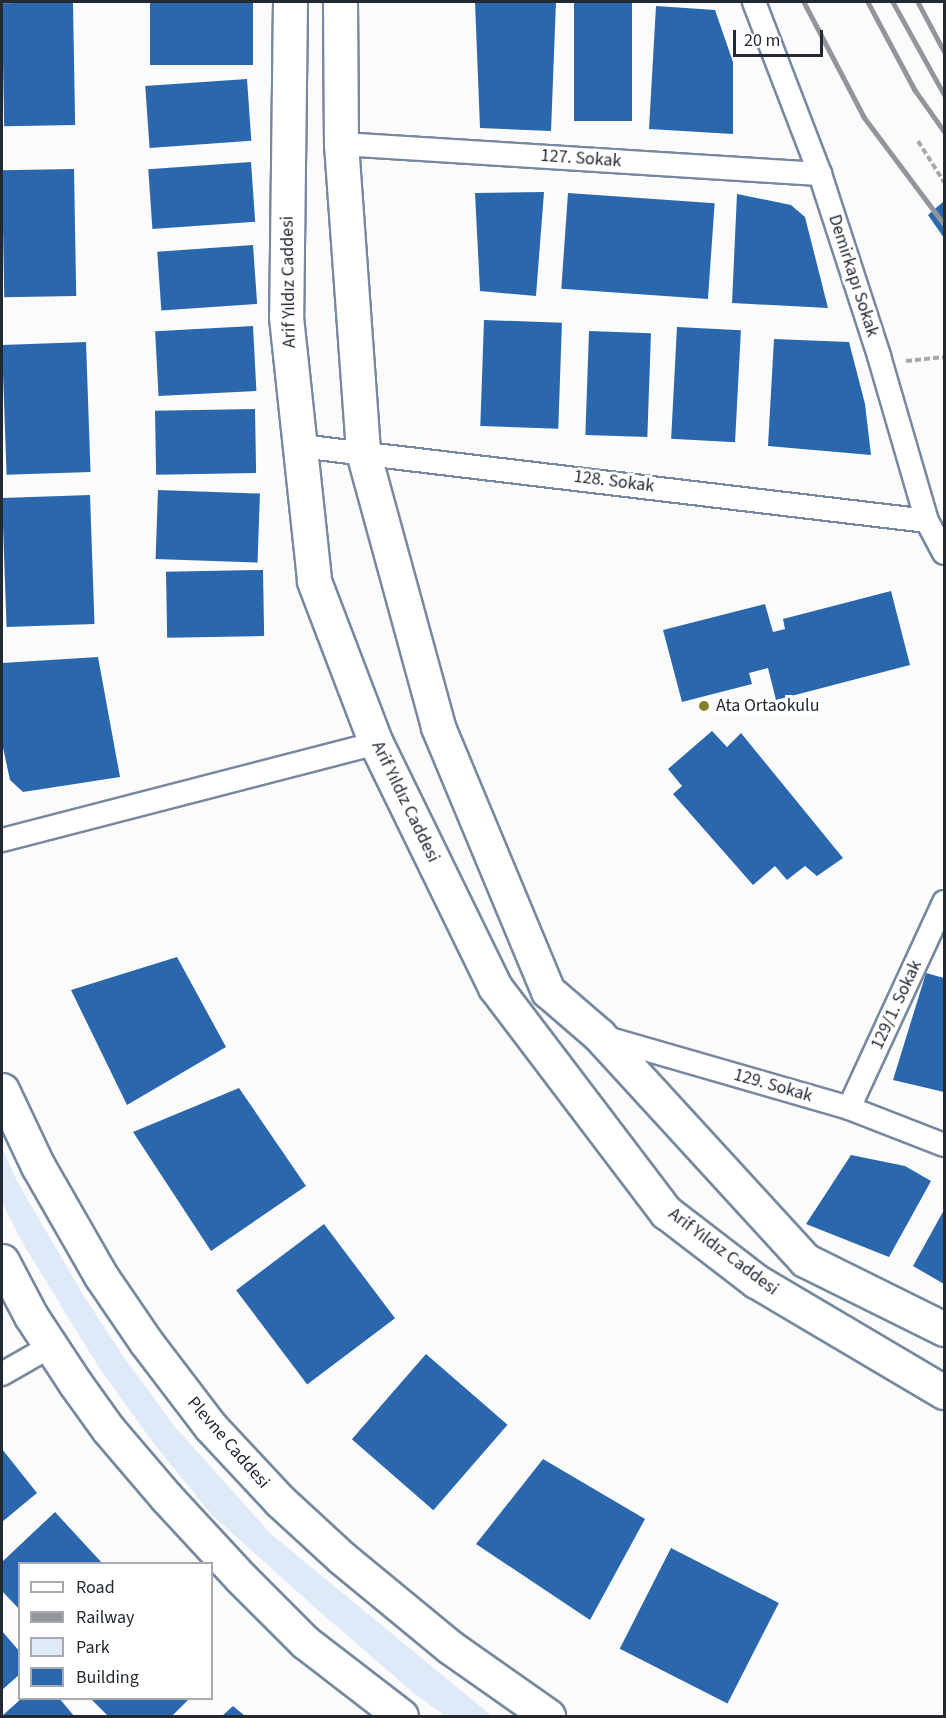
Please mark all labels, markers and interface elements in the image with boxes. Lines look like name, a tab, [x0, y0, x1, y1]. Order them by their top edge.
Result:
scale bar	[736, 18, 826, 56]
text: 20 m	[744, 28, 780, 53]
street label: 127. Sokak	[540, 145, 622, 173]
street label: Demirkapı Sokak	[823, 212, 883, 340]
street label: Arif Yıldız Caddesi	[277, 216, 301, 348]
street label: 128. Sokak	[572, 466, 656, 498]
place label: Ata Ortaokulu	[716, 695, 819, 717]
marker: Ata Ortaokulu	[697, 699, 711, 713]
street label: Arif Yıldız Caddesi	[366, 738, 444, 866]
street label: 129/1. Sokak	[867, 957, 927, 1053]
street label: 129. Sokak	[731, 1064, 815, 1108]
street label: Arif Yıldız Caddesi	[664, 1204, 782, 1300]
street label: Plevne Caddesi	[182, 1393, 274, 1493]
legend	[18, 1562, 213, 1700]
text: Road	[76, 1575, 115, 1600]
text: Railway	[76, 1605, 135, 1630]
text: Park	[76, 1635, 110, 1660]
text: Building	[76, 1665, 139, 1690]

